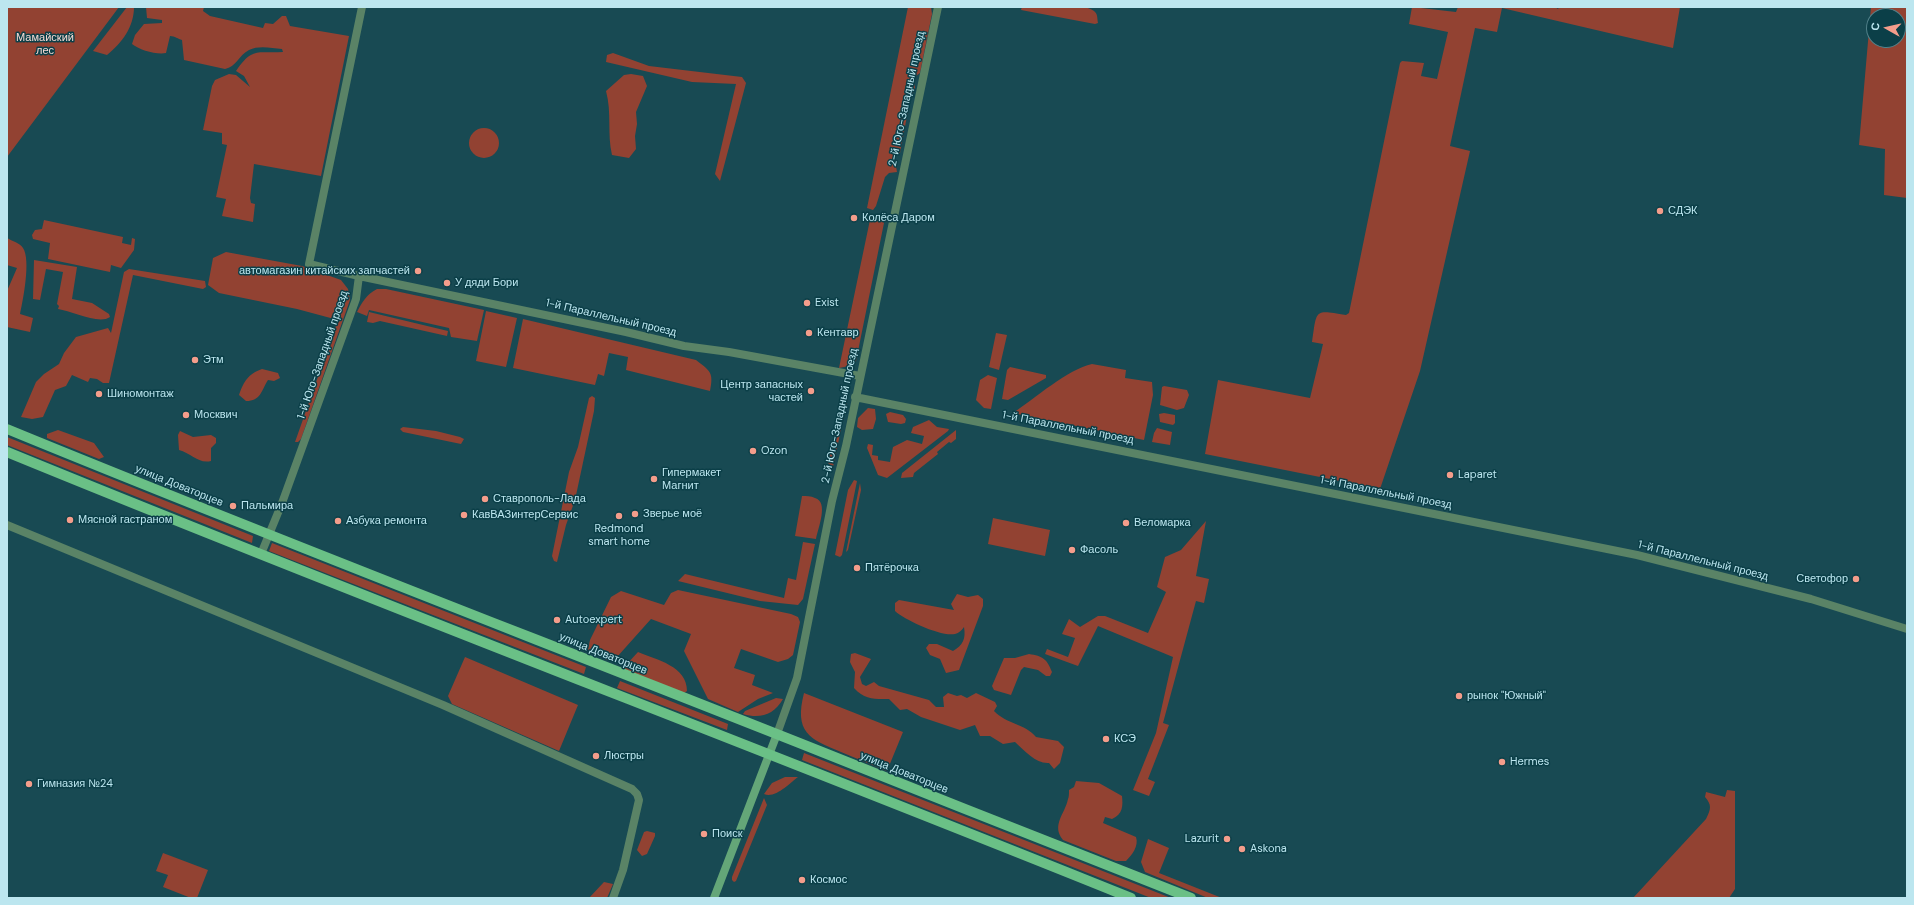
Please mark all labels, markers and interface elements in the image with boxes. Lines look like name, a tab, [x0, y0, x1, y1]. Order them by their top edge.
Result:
north arrow	[1866, 8, 1906, 48]
text: С	[1868, 22, 1883, 31]
street label: 2-й Юго-Западный проезд	[886, 30, 928, 168]
park label: Мамайский лес	[16, 31, 74, 57]
place label: СДЭК	[1668, 204, 1697, 218]
marker: СДЭК	[1655, 206, 1665, 216]
place label: Колёса Даром	[862, 211, 935, 225]
marker: Колёса Даром	[849, 213, 859, 223]
place label: автомагазин китайских запчастей	[239, 264, 410, 278]
marker: автомагазин китайских запчастей	[413, 266, 423, 276]
place label: У дяди Бори	[455, 276, 518, 290]
marker: У дяди Бори	[442, 278, 452, 288]
street label: 1-й Юго-Западный проезд	[295, 289, 351, 421]
place label: Exist	[815, 296, 839, 310]
street label: 1-й Параллельный проезд	[544, 297, 678, 339]
marker: Exist	[802, 298, 812, 308]
place label: Кентавр	[817, 326, 859, 340]
marker: Кентавр	[804, 328, 814, 338]
street label: 2-й Юго-Западный проезд	[819, 347, 861, 485]
place label: Этм	[203, 353, 224, 367]
marker: Этм	[190, 355, 200, 365]
place label: Центр запасных частей	[720, 378, 803, 404]
marker: Центр запасных частей	[806, 386, 816, 396]
place label: Шиномонтаж	[107, 387, 174, 401]
marker: Шиномонтаж	[94, 389, 104, 399]
place label: Москвич	[194, 408, 237, 422]
street label: 1-й Параллельный проезд	[1001, 409, 1135, 447]
marker: Москвич	[181, 410, 191, 420]
place label: Ozon	[761, 444, 787, 458]
marker: Ozon	[748, 446, 758, 456]
street label: улица Доваторцев	[133, 462, 225, 510]
place label: Гипермакет Магнит	[662, 466, 721, 492]
place label: Laparet	[1458, 468, 1497, 482]
marker: Laparet	[1445, 470, 1455, 480]
marker: Гипермакет Магнит	[649, 474, 659, 484]
street label: 1-й Параллельный проезд	[1319, 474, 1453, 512]
place label: Ставрополь-Лада	[493, 492, 586, 506]
marker: Ставрополь-Лада	[480, 494, 490, 504]
place label: Пальмира	[241, 499, 293, 513]
marker: Пальмира	[228, 501, 238, 511]
place label: Зверье моё	[643, 507, 702, 521]
place label: КавВАЗинтерСервис	[472, 508, 578, 522]
marker: Зверье моё	[630, 509, 640, 519]
marker: КавВАЗинтерСервис	[459, 510, 469, 520]
marker: Redmond smart home	[614, 511, 624, 521]
place label: Мясной гастраном	[78, 513, 172, 527]
place label: Азбука ремонта	[346, 514, 427, 528]
marker: Мясной гастраном	[65, 515, 75, 525]
marker: Азбука ремонта	[333, 516, 343, 526]
place label: Веломарка	[1134, 516, 1191, 530]
marker: Веломарка	[1121, 518, 1131, 528]
place label: Redmond smart home	[588, 522, 650, 548]
street label: 1-й Параллельный проезд	[1636, 538, 1770, 584]
place label: Фасоль	[1080, 543, 1118, 557]
marker: Фасоль	[1067, 545, 1077, 555]
place label: Пятёрочка	[865, 561, 919, 575]
marker: Пятёрочка	[852, 563, 862, 573]
place label: Светофор	[1796, 572, 1848, 586]
marker: Светофор	[1851, 574, 1861, 584]
place label: Autoexpert	[565, 613, 622, 627]
marker: Autoexpert	[552, 615, 562, 625]
street label: улица Доваторцев	[557, 630, 649, 678]
place label: рынок "Южный"	[1467, 689, 1546, 703]
marker: рынок "Южный"	[1454, 691, 1464, 701]
place label: КСЭ	[1114, 732, 1136, 746]
marker: КСЭ	[1101, 734, 1111, 744]
place label: Люстры	[604, 749, 644, 763]
street label: улица Доваторцев	[858, 749, 950, 797]
marker: Люстры	[591, 751, 601, 761]
place label: Hermes	[1510, 755, 1549, 769]
marker: Hermes	[1497, 757, 1507, 767]
place label: Гимназия №24	[37, 777, 113, 791]
marker: Гимназия №24	[24, 779, 34, 789]
place label: Поиск	[712, 827, 742, 841]
marker: Поиск	[699, 829, 709, 839]
place label: Lazurit	[1185, 832, 1219, 846]
marker: Lazurit	[1222, 834, 1232, 844]
place label: Askona	[1250, 842, 1287, 856]
marker: Askona	[1237, 844, 1247, 854]
place label: Космос	[810, 873, 847, 887]
marker: Космос	[797, 875, 807, 885]

